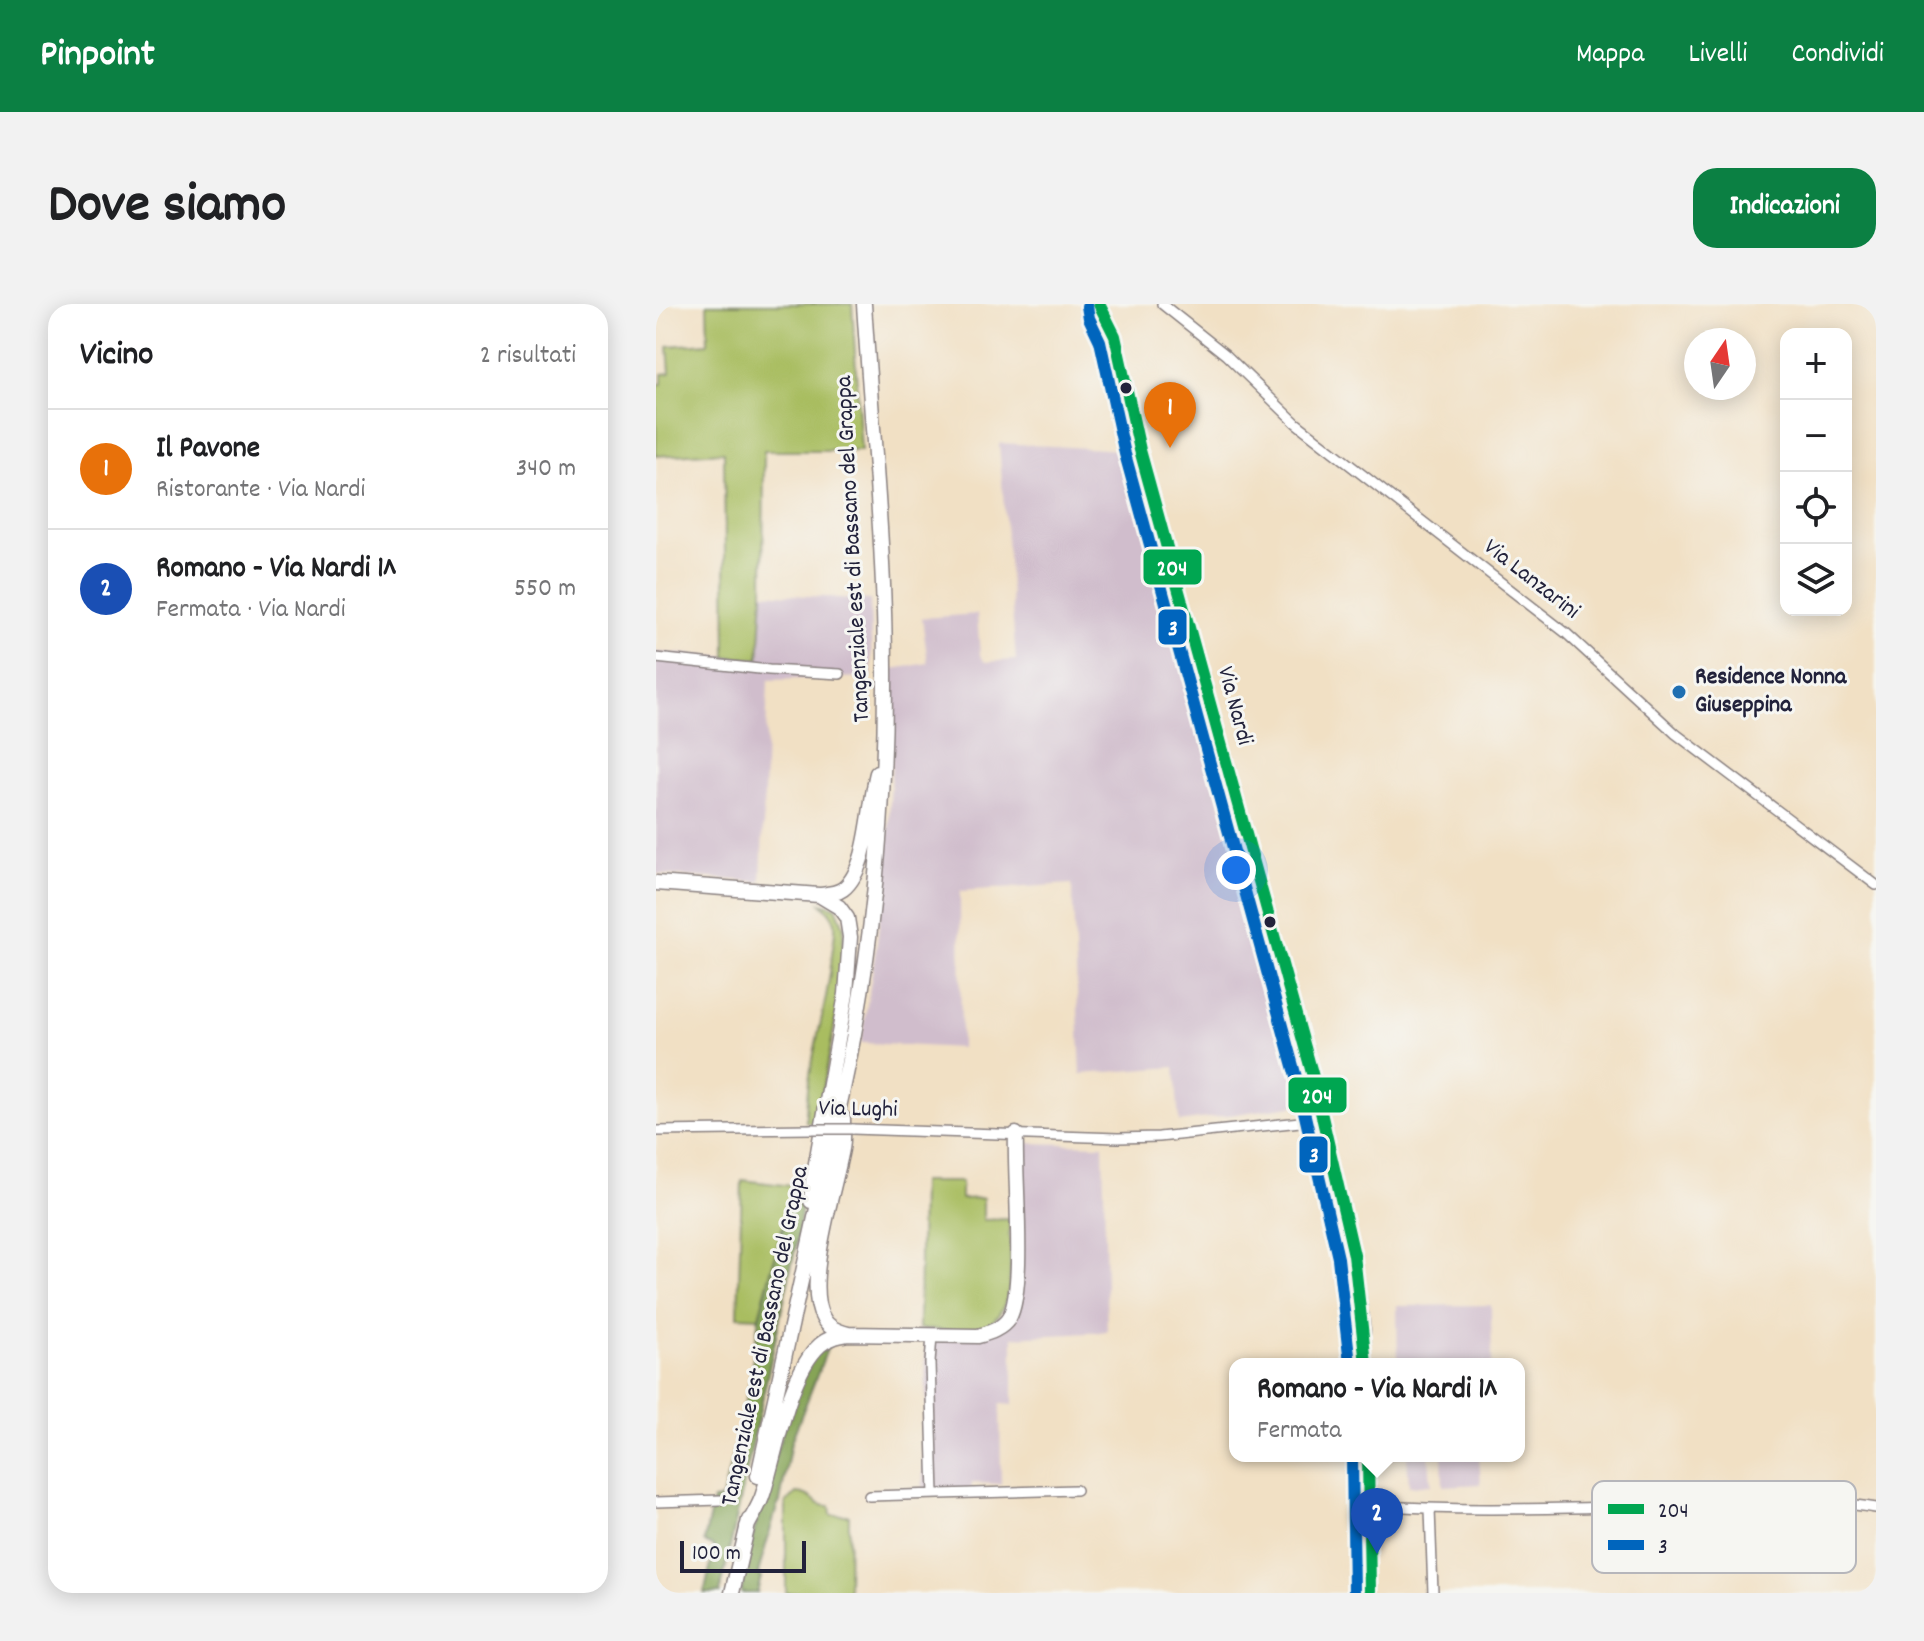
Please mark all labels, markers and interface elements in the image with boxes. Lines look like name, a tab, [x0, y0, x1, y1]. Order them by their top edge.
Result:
text: Pinpoint	[40, 29, 155, 84]
text: Mappa	[1576, 36, 1644, 76]
text: Livelli	[1688, 36, 1747, 76]
text: Condividi	[1791, 36, 1884, 76]
text: Dove siamo	[48, 168, 286, 248]
button: Indicazioni	[1693, 168, 1876, 248]
north arrow	[1684, 328, 1756, 400]
map controls	[1780, 328, 1852, 616]
button: +	[1780, 328, 1852, 400]
text: Vicino	[80, 332, 153, 381]
text: 2 risultati	[480, 338, 576, 375]
street label: Tangenziale est di Bassano del Grappa	[828, 374, 880, 723]
unlabelled marker	[1118, 380, 1134, 396]
pin: 1	[1144, 382, 1196, 448]
button: −	[1780, 400, 1852, 472]
text: Il Pavone	[156, 429, 260, 472]
text: 1	[103, 451, 109, 488]
text: 340 m	[516, 451, 576, 488]
text: Ristorante · Via Nardi	[156, 472, 365, 509]
button: locate	[1780, 472, 1852, 544]
street label: Via Lanzarini	[1476, 532, 1586, 628]
button: layers	[1780, 544, 1852, 616]
line badge: 204	[1142, 548, 1203, 586]
text: Romano - Via Nardi 1^	[156, 549, 396, 592]
text: 204	[1157, 555, 1187, 586]
text: 2	[100, 571, 112, 608]
text: 550 m	[514, 571, 576, 608]
text: Fermata · Via Nardi	[156, 592, 345, 629]
line badge: 3	[1157, 608, 1188, 646]
text: 3	[1168, 615, 1178, 646]
place label: Residence Nonna Giuseppina	[1695, 661, 1847, 723]
street label: Via Nardi	[1207, 663, 1261, 749]
marker: Residence Nonna Giuseppina	[1670, 683, 1688, 701]
your location	[1216, 850, 1256, 890]
unlabelled marker	[1262, 914, 1278, 930]
line badge: 204	[1287, 1076, 1348, 1114]
text: 204	[1302, 1083, 1332, 1114]
street label: Via Lughi	[818, 1092, 898, 1128]
line badge: 3	[1298, 1135, 1329, 1174]
text: 3	[1309, 1142, 1319, 1173]
street label: Tangenziale est di Bassano del Grappa	[713, 1162, 819, 1509]
popup	[1229, 1358, 1525, 1462]
text: Romano - Via Nardi 1^	[1257, 1370, 1497, 1413]
text: Fermata	[1257, 1413, 1342, 1450]
legend	[1592, 1481, 1856, 1573]
pin: 2	[1351, 1488, 1403, 1554]
text: 204	[1658, 1497, 1689, 1528]
text: 3	[1658, 1533, 1668, 1564]
scale bar	[680, 1537, 806, 1573]
text: 100 m	[692, 1539, 741, 1570]

